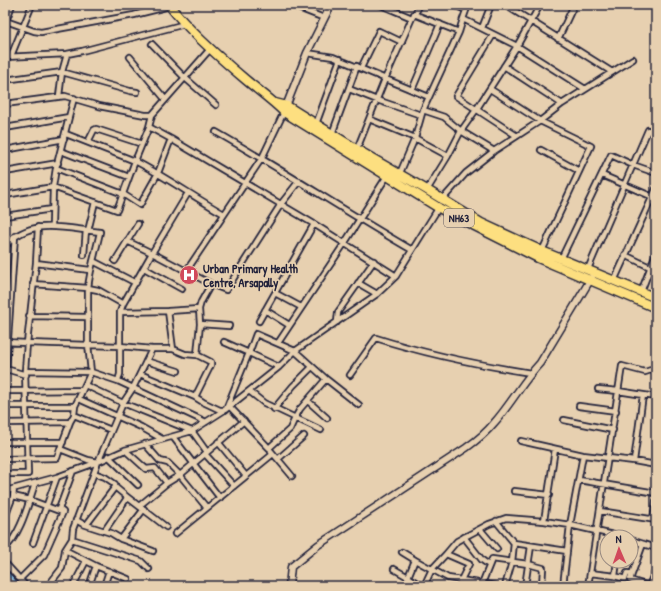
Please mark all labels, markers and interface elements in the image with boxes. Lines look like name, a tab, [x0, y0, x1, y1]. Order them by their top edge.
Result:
road number: NH63	[444, 209, 474, 227]
place label: Urban Primary Health Centre, Arsapally	[203, 260, 299, 292]
hospital icon: Urban Primary Health Centre, Arsapally	[178, 264, 200, 286]
north arrow	[599, 529, 639, 569]
text: N	[615, 532, 622, 546]

